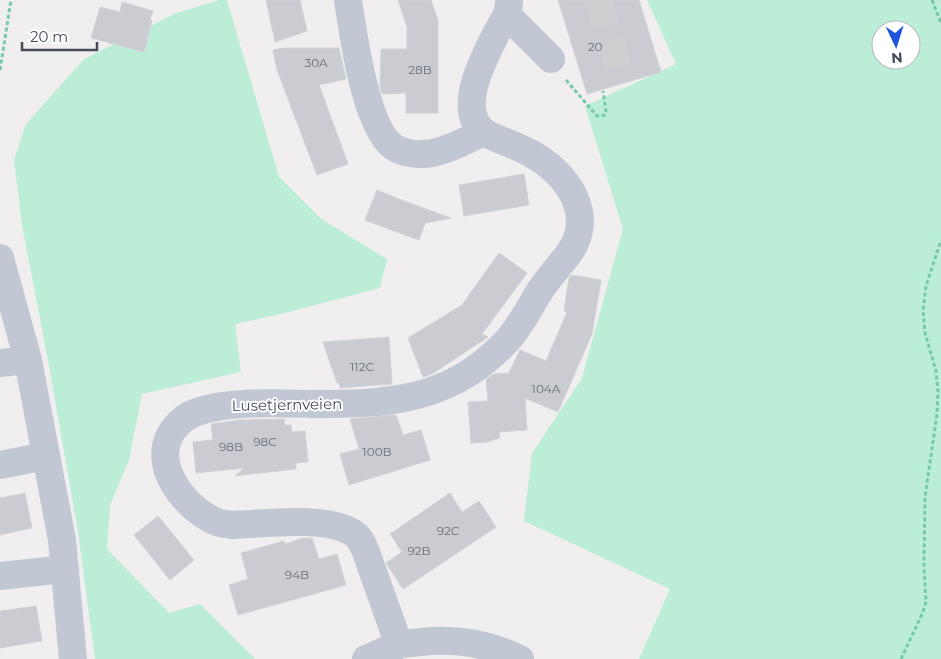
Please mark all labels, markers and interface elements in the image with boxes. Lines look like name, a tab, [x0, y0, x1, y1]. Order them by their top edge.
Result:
scale bar	[22, 20, 98, 52]
north arrow	[871, 20, 921, 70]
text: 20 m	[30, 27, 68, 46]
house number: 20	[588, 39, 602, 54]
text: N	[891, 49, 903, 67]
house number: 30A	[304, 55, 328, 70]
house number: 28B	[408, 62, 432, 77]
house number: 112C	[350, 359, 374, 374]
house number: 104A	[532, 381, 561, 396]
street label: Lusetjernveien	[232, 394, 342, 415]
house number: 98C	[253, 434, 277, 449]
house number: 98B	[219, 439, 243, 454]
house number: 100B	[362, 444, 392, 459]
house number: 92C	[437, 523, 460, 538]
house number: 92B	[407, 543, 431, 558]
house number: 94B	[285, 567, 309, 582]

